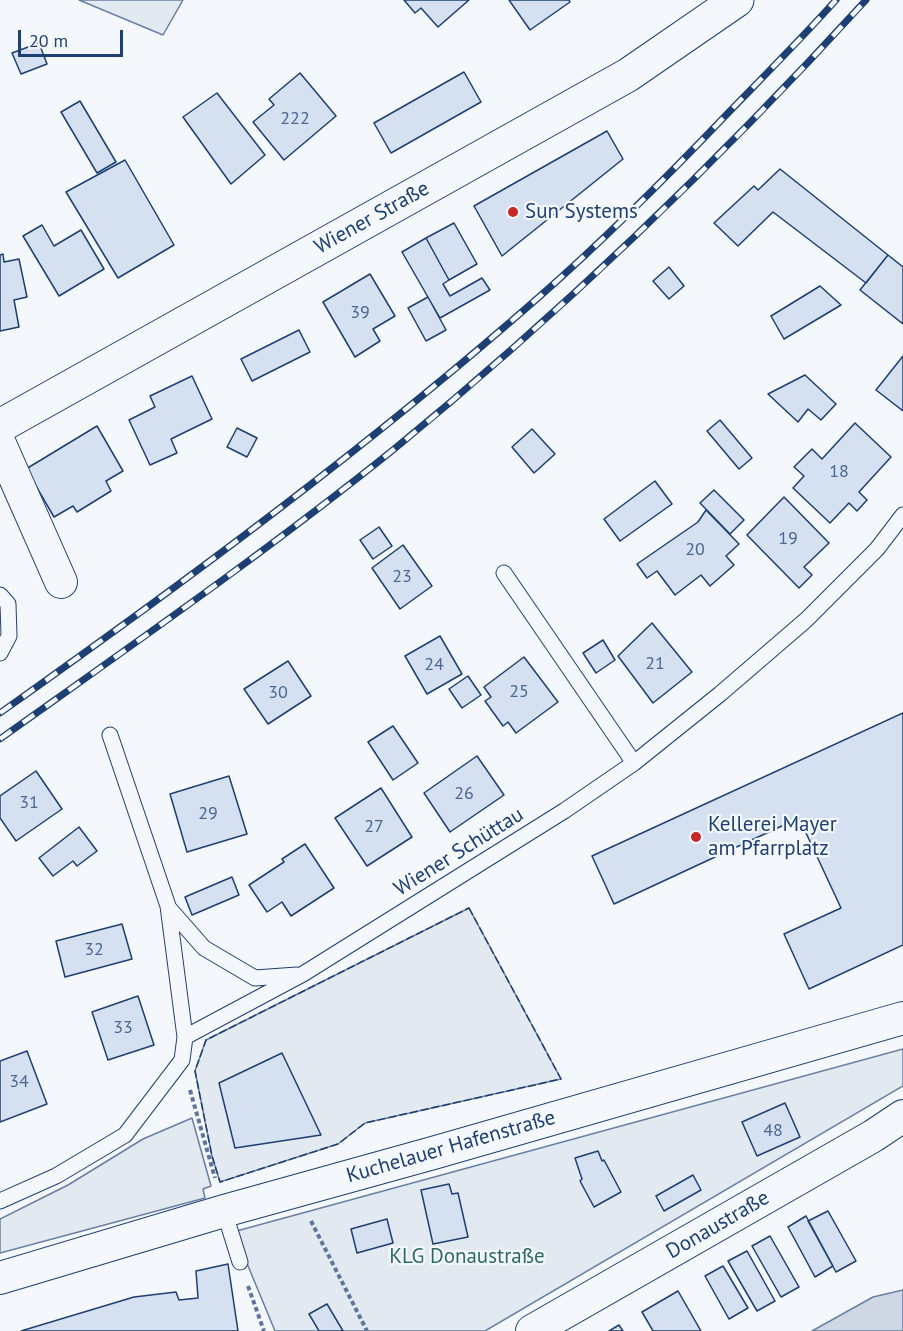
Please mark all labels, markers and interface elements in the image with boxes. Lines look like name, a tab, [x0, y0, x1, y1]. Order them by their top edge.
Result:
scale bar	[21, 18, 126, 56]
text: 20 m	[29, 29, 68, 52]
house number: 222	[280, 108, 310, 130]
street label: Wiener Straße	[310, 176, 434, 260]
place label: Sun Systems	[525, 199, 638, 225]
marker: Sun Systems	[506, 205, 520, 219]
house number: 39	[350, 302, 370, 324]
house number: 18	[829, 461, 849, 483]
house number: 19	[778, 528, 798, 550]
house number: 20	[685, 539, 705, 561]
house number: 23	[392, 566, 412, 588]
house number: 21	[645, 653, 665, 675]
house number: 24	[424, 654, 444, 676]
house number: 25	[509, 681, 529, 703]
house number: 30	[268, 682, 288, 704]
house number: 26	[454, 783, 474, 805]
house number: 31	[19, 792, 39, 814]
street label: Wiener Schüttau	[390, 802, 528, 902]
house number: 29	[198, 803, 218, 825]
place label: Kellerei Mayer am Pfarrplatz	[708, 812, 837, 862]
house number: 27	[364, 816, 384, 838]
marker: Kellerei Mayer am Pfarrplatz	[689, 830, 703, 844]
house number: 32	[84, 939, 104, 961]
house number: 33	[113, 1017, 133, 1039]
house number: 34	[9, 1071, 29, 1093]
street label: Kuchelauer Hafenstraße	[344, 1105, 558, 1189]
house number: 48	[763, 1120, 783, 1142]
street label: Donaustraße	[662, 1185, 774, 1265]
park label: KLG Donaustraße	[389, 1244, 545, 1270]

